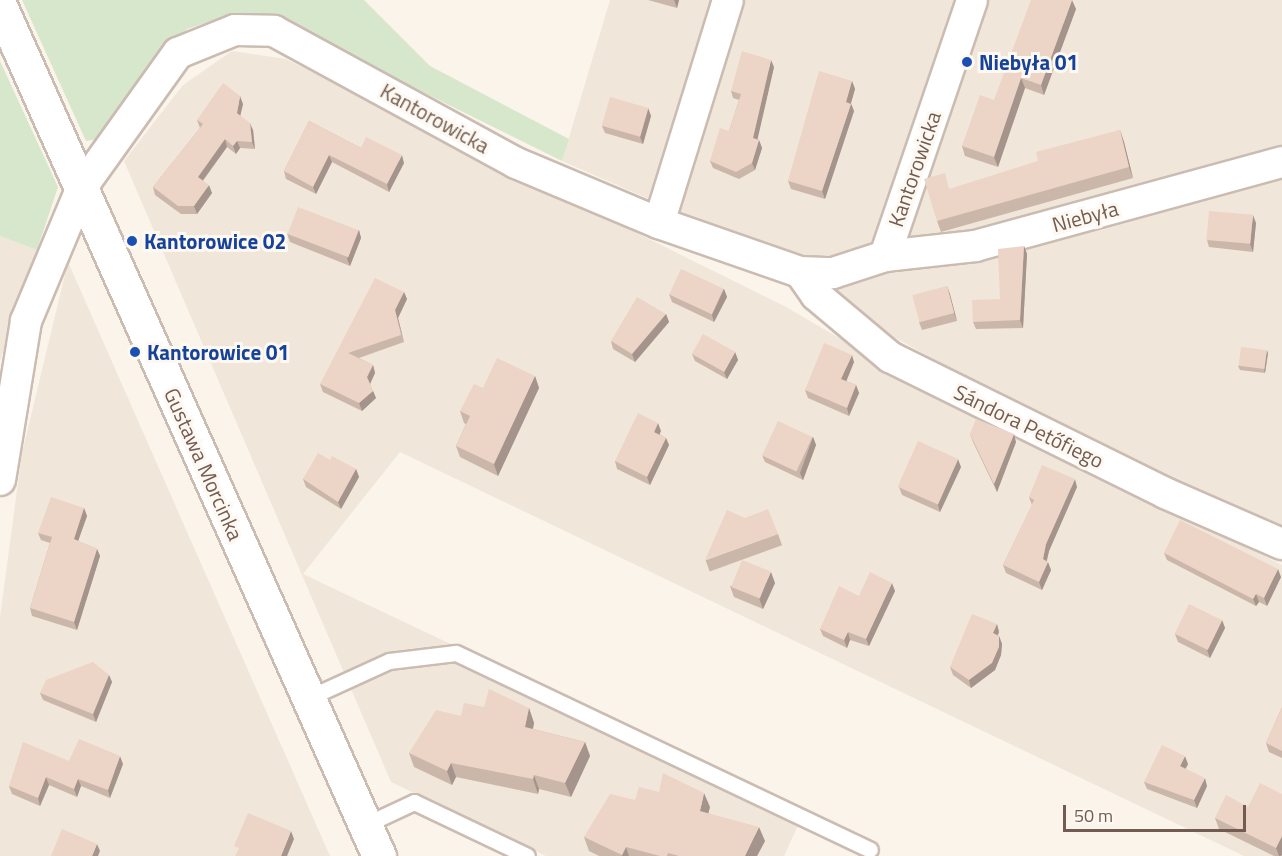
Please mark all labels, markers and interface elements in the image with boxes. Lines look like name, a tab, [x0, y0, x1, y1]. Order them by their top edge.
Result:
place label: Niebyła 01	[979, 49, 1078, 75]
marker: Niebyła 01	[960, 55, 974, 69]
street label: Kantorowicka	[376, 78, 494, 158]
street label: Kantorowicka	[882, 108, 946, 230]
street label: Niebyła	[1049, 195, 1121, 237]
place label: Kantorowice 02	[144, 228, 286, 254]
marker: Kantorowice 02	[125, 234, 139, 248]
place label: Kantorowice 01	[147, 339, 289, 365]
marker: Kantorowice 01	[128, 345, 142, 359]
street label: Sándora Petőfiego	[950, 379, 1108, 473]
street label: Gustawa Morcinka	[159, 384, 249, 544]
scale bar	[1066, 793, 1249, 831]
text: 50 m	[1074, 802, 1113, 829]

